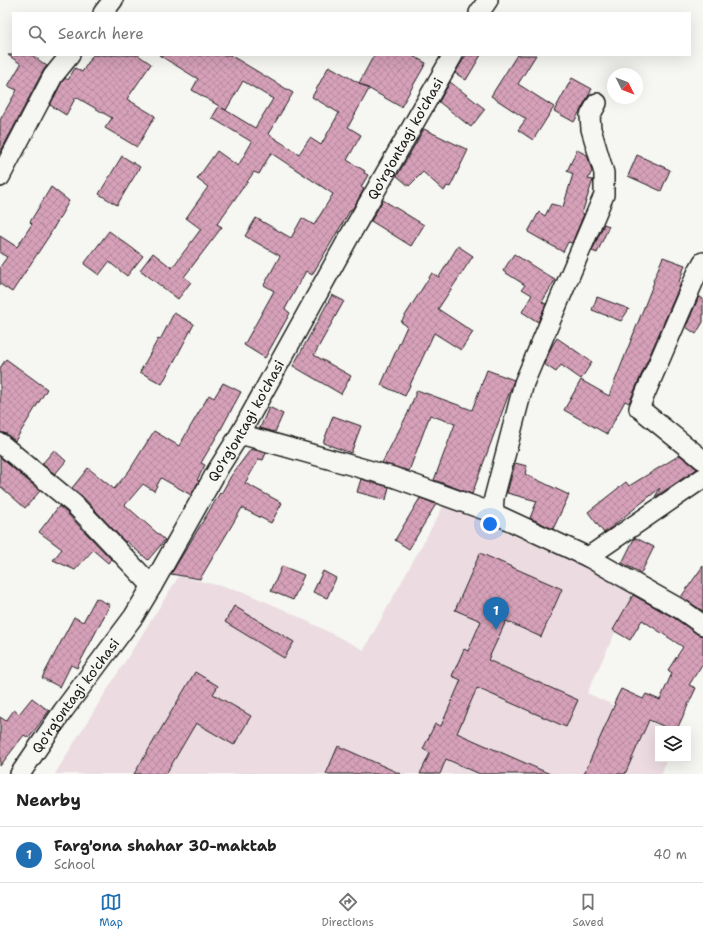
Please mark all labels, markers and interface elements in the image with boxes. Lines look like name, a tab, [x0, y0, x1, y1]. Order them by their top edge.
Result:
search box	[12, 12, 691, 56]
icon: search	[26, 23, 48, 45]
text: Search here	[58, 24, 144, 44]
north arrow	[607, 68, 643, 104]
street label: Qo'rg'ontagi ko'chasi	[363, 74, 447, 203]
street label: Qo'rg'ontagi ko'chasi	[204, 357, 288, 485]
your location	[480, 514, 500, 534]
pin: 1	[483, 597, 509, 630]
street label: Qo'rg'ontagi ko'chasi	[28, 635, 123, 757]
map controls	[655, 726, 691, 762]
button: layers	[655, 726, 691, 762]
text: Nearby	[16, 789, 81, 811]
text: Farg'ona shahar 30-maktab	[54, 836, 277, 856]
text: 1	[26, 846, 32, 863]
text: 40 m	[653, 846, 687, 863]
text: School	[54, 856, 95, 873]
tab: Map	[99, 891, 123, 930]
tab: Directions	[321, 891, 374, 930]
tab: Saved	[572, 891, 604, 930]

